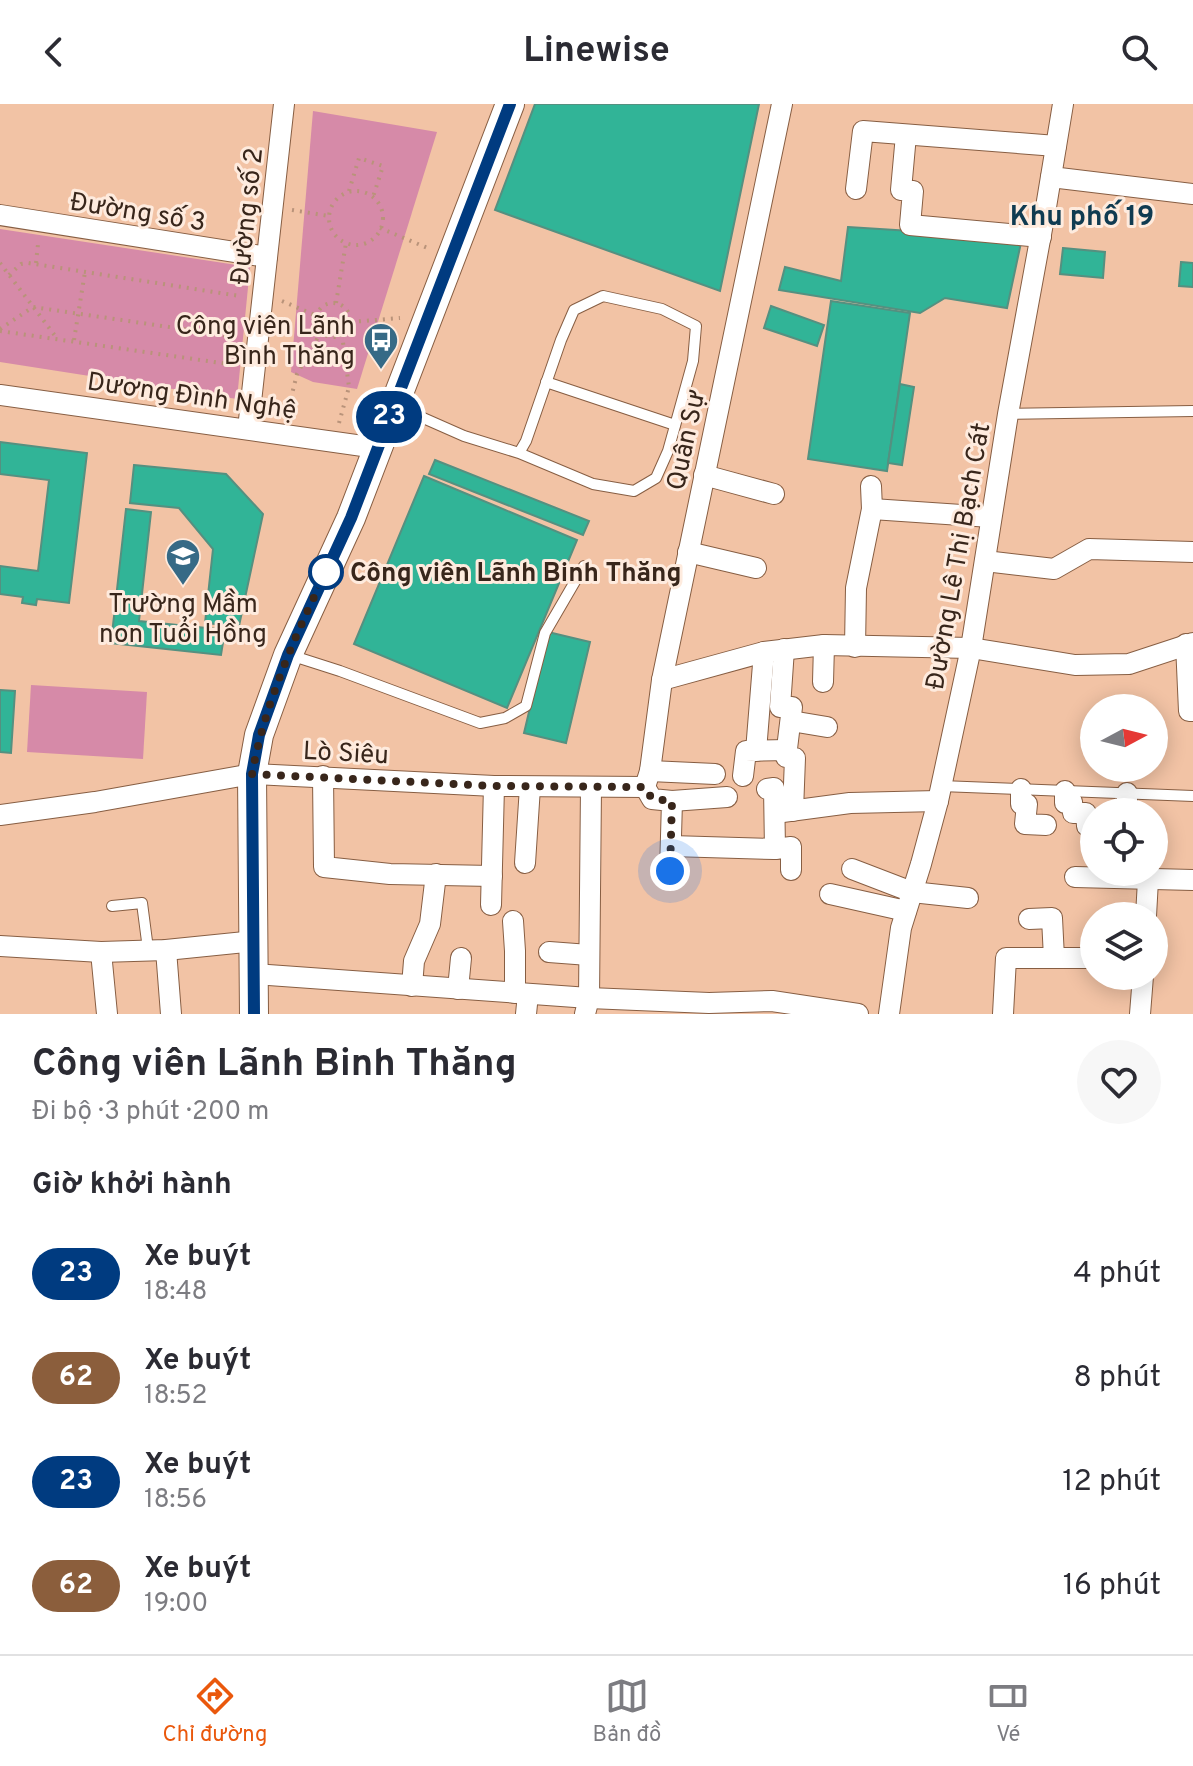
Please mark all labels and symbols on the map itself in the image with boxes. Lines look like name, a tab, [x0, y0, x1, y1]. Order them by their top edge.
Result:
street label: Đường số 2	[224, 146, 272, 286]
street label: Đường số 3	[67, 185, 208, 240]
district label: Khu phố 19	[1010, 199, 1154, 236]
place label: Công viên Lãnh Bình Thăng	[176, 311, 355, 374]
bus stop icon: Công viên Lãnh Bình Thăng	[362, 321, 400, 371]
street label: Dương Đình Nghệ	[85, 366, 298, 428]
street label: Quân Sự	[661, 387, 714, 494]
line badge: 23	[353, 391, 425, 443]
street label: Đường Lê Thị Bạch Cát	[920, 420, 999, 692]
school or university icon: Trường Mầm non Tuổi Hồng	[164, 537, 202, 587]
marker: Công viên Lãnh Binh Thăng	[309, 555, 343, 589]
place label: Công viên Lãnh Binh Thăng	[350, 558, 682, 591]
place label: Trường Mầm non Tuổi Hồng	[99, 588, 267, 652]
north arrow	[1080, 694, 1168, 782]
street label: Lò Siêu	[302, 736, 390, 773]
your location	[650, 851, 690, 891]

